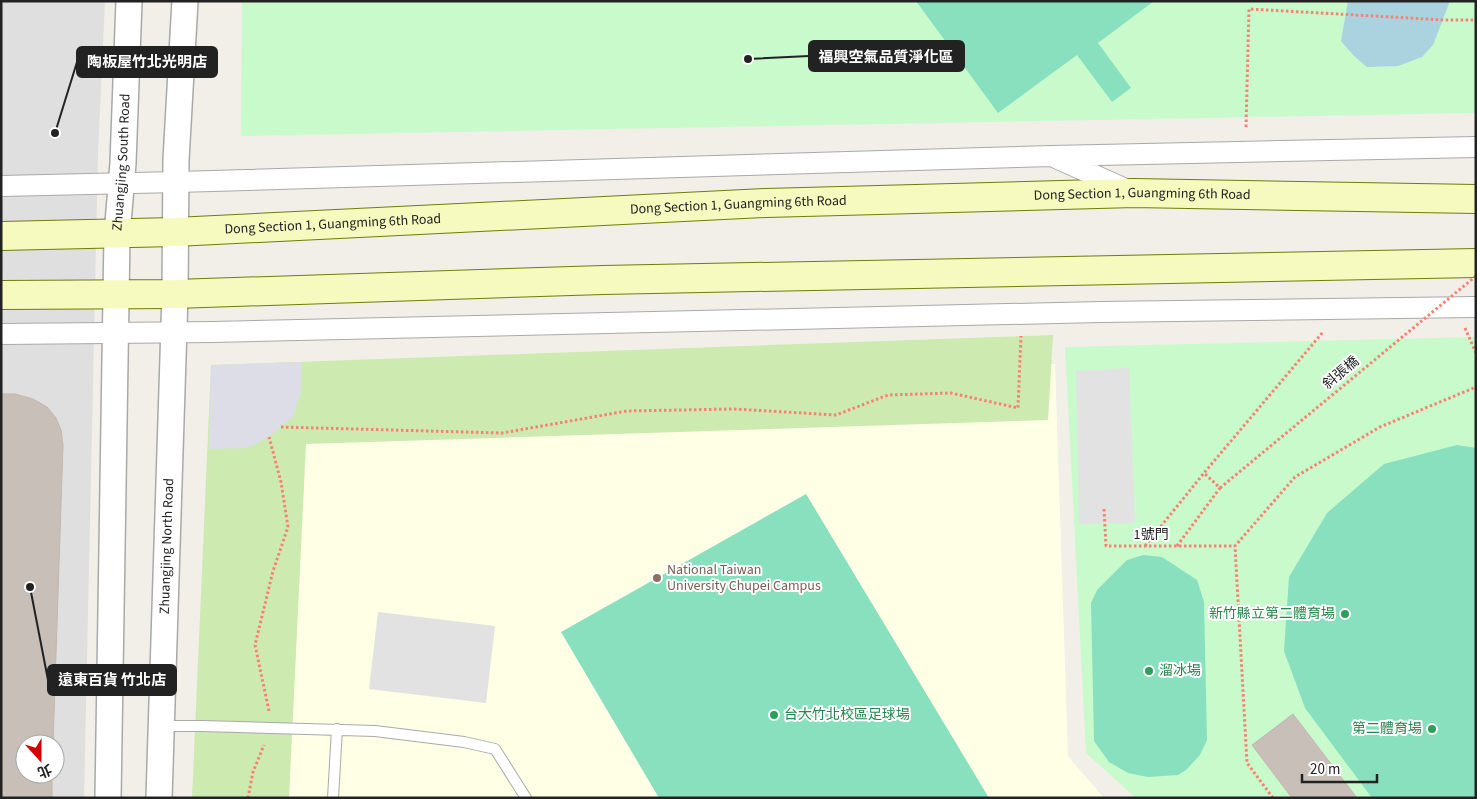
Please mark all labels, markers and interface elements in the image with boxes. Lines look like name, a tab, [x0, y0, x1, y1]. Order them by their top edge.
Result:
callout: 福興空氣品質淨化區	[809, 41, 964, 71]
callout: 陶板屋竹北光明店	[77, 47, 217, 77]
text: 福興空氣品質淨化區	[818, 47, 954, 68]
text: 陶板屋竹北光明店	[87, 52, 207, 73]
street label: Zhuangjing South Road	[107, 93, 136, 232]
street label: Dong Section 1, Guangming 6th Road	[1033, 183, 1251, 206]
street label: Dong Section 1, Guangming 6th Road	[629, 191, 847, 220]
street label: Dong Section 1, Guangming 6th Road	[224, 209, 442, 240]
street label: 斜張橋	[1318, 352, 1364, 394]
street label: Zhuangjing North Road	[155, 478, 179, 615]
street label: 1號門	[1134, 525, 1168, 545]
place label: National Taiwan University Chupei Campus	[667, 560, 821, 596]
marker: National Taiwan University Chupei Campus	[651, 572, 663, 584]
place label: 新竹縣立第二體育場	[1209, 604, 1335, 624]
marker: 新竹縣立第二體育場	[1339, 608, 1351, 620]
place label: 溜冰場	[1159, 661, 1201, 681]
callout: 遠東百貨 竹北店	[48, 665, 176, 695]
marker: 溜冰場	[1143, 665, 1155, 677]
text: 遠東百貨 竹北店	[58, 670, 166, 691]
place label: 台大竹北校區足球場	[784, 705, 910, 725]
marker: 台大竹北校區足球場	[768, 709, 780, 721]
place label: 第二體育場	[1352, 719, 1422, 739]
marker: 第二體育場	[1426, 723, 1438, 735]
north arrow	[15, 734, 65, 784]
scale bar	[1302, 752, 1377, 784]
text: 北	[34, 758, 54, 782]
text: 20 m	[1310, 759, 1340, 780]

